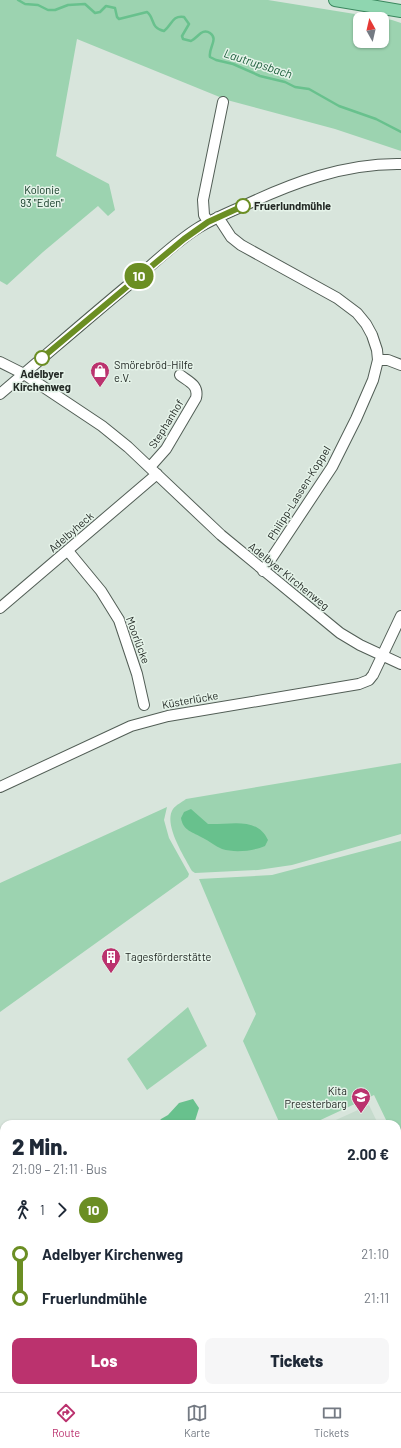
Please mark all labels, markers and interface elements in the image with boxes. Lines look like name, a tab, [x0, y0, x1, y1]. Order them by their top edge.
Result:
north arrow	[353, 12, 389, 48]
map controls	[353, 12, 389, 48]
water label: Lautrupsbach	[222, 45, 294, 81]
park label: Kolonie 93 "Eden"	[20, 183, 64, 209]
marker: Fruerlundmühle	[235, 198, 251, 214]
place label: Fruerlundmühle	[254, 199, 331, 212]
line badge: 10	[121, 263, 157, 289]
text: 10	[133, 267, 145, 284]
marker: Adelbyer Kirchenweg	[34, 350, 50, 366]
place label: Smörebröd-Hilfe e.V.	[114, 358, 193, 384]
shop icon: Smörebröd-Hilfe e.V.	[89, 360, 111, 388]
place label: Adelbyer Kirchenweg	[13, 367, 71, 393]
street label: Stephanhof	[145, 397, 186, 451]
street label: Philipp-Lassen-Koppel	[264, 443, 333, 542]
street label: Adelbyheck	[46, 508, 96, 555]
street label: Adelbyer Kirchenweg	[246, 539, 332, 612]
street label: Moorlücke	[124, 614, 153, 665]
street label: Küsterlücke	[161, 688, 219, 711]
building icon: Tagesförderstätte	[100, 946, 122, 974]
place label: Tagesförderstätte	[125, 950, 211, 963]
place label: Kita Preesterbarg	[285, 1084, 347, 1110]
school or university icon: Kita Preesterbarg	[350, 1086, 372, 1114]
text: 2 Min.	[12, 1133, 68, 1159]
text: 2.00 €	[347, 1145, 389, 1163]
text: 21:09 – 21:11 · Bus	[12, 1161, 107, 1177]
icon: walk	[12, 1199, 34, 1221]
icon: forward	[51, 1199, 73, 1221]
text: 10	[87, 1201, 100, 1218]
text: 1	[40, 1202, 45, 1218]
text: Adelbyer Kirchenweg	[42, 1245, 183, 1263]
text: 21:10	[361, 1246, 389, 1262]
text: Fruerlundmühle	[42, 1289, 147, 1307]
text: 21:11	[364, 1290, 389, 1306]
button: Los	[12, 1338, 197, 1384]
button: Tickets	[205, 1338, 389, 1384]
tab: Route	[52, 1402, 80, 1439]
tab: Karte	[184, 1402, 210, 1439]
tab: Tickets	[314, 1402, 349, 1439]

